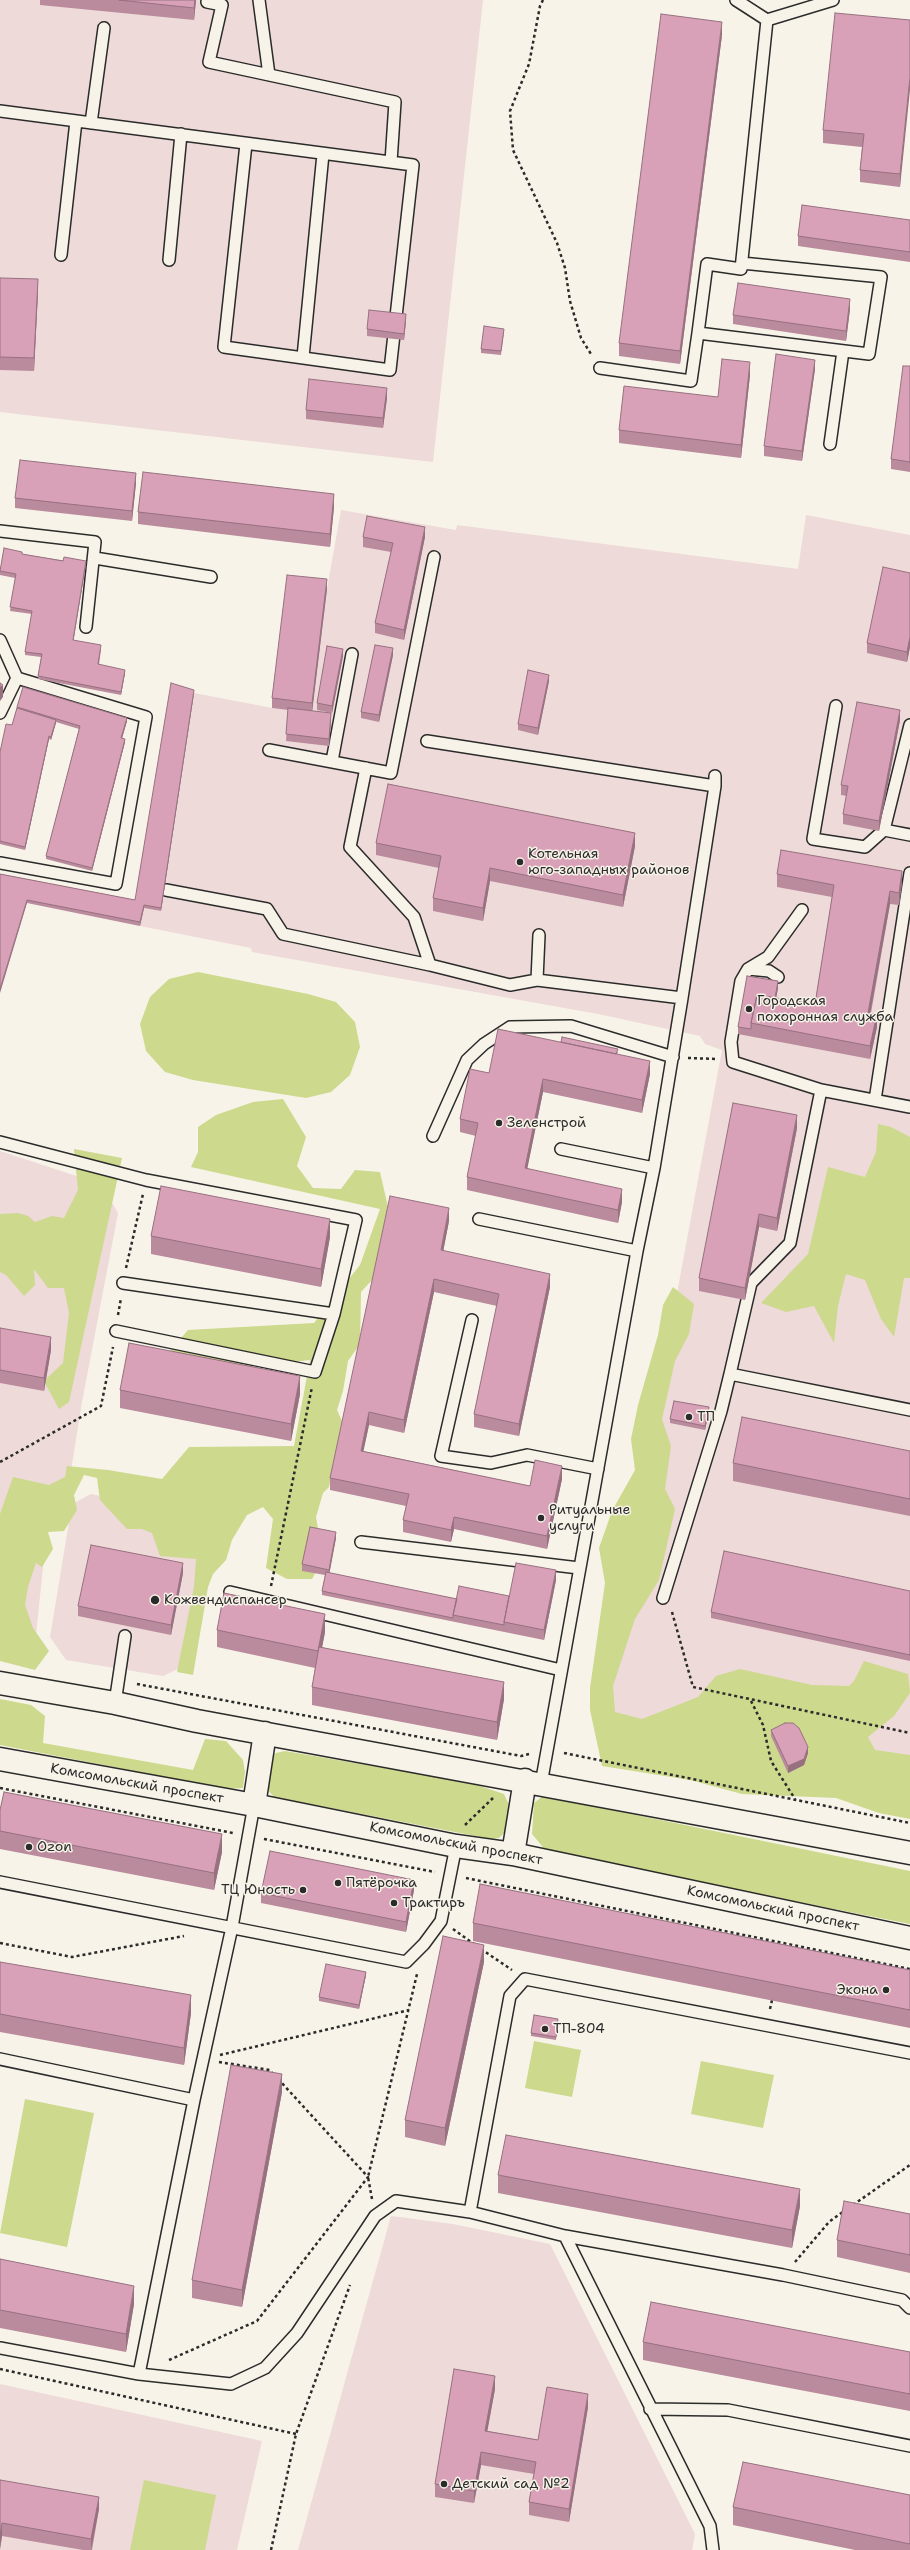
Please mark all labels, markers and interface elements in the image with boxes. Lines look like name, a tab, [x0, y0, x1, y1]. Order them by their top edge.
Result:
place label: Котельная юго-западных районов	[528, 846, 689, 878]
marker: Котельная юго-западных районов	[515, 857, 525, 867]
place label: Городская похоронная служба	[757, 993, 893, 1026]
marker: Городская похоронная служба	[744, 1004, 754, 1014]
place label: Зеленстрой	[507, 1115, 586, 1131]
marker: Зеленстрой	[494, 1118, 504, 1128]
place label: ТП	[697, 1409, 715, 1425]
marker: ТП	[684, 1412, 694, 1422]
place label: Ритуальные услуги	[549, 1502, 630, 1534]
marker: Ритуальные услуги	[536, 1513, 546, 1523]
place label: Кожвендиспансер	[164, 1592, 287, 1608]
marker: Кожвендиспансер	[149, 1594, 161, 1606]
street label: Комсомольский проспект	[49, 1760, 225, 1808]
street label: Комсомольский проспект	[368, 1819, 544, 1869]
place label: Ozon	[37, 1839, 72, 1855]
marker: Ozon	[24, 1842, 34, 1852]
place label: Пятёрочка	[346, 1875, 417, 1891]
marker: Пятёрочка	[333, 1878, 343, 1888]
place label: ТЦ Юность	[221, 1882, 295, 1898]
street label: Комсомольский проспект	[685, 1883, 861, 1935]
marker: ТЦ Юность	[298, 1885, 308, 1895]
place label: Трактиръ	[402, 1895, 465, 1911]
marker: Трактиръ	[389, 1898, 399, 1908]
place label: Экона	[837, 1982, 878, 1998]
marker: Экона	[881, 1985, 891, 1995]
place label: ТП-804	[553, 2021, 605, 2037]
marker: ТП-804	[540, 2024, 550, 2034]
place label: Детский сад №2	[452, 2476, 570, 2492]
marker: Детский сад №2	[439, 2479, 449, 2489]

